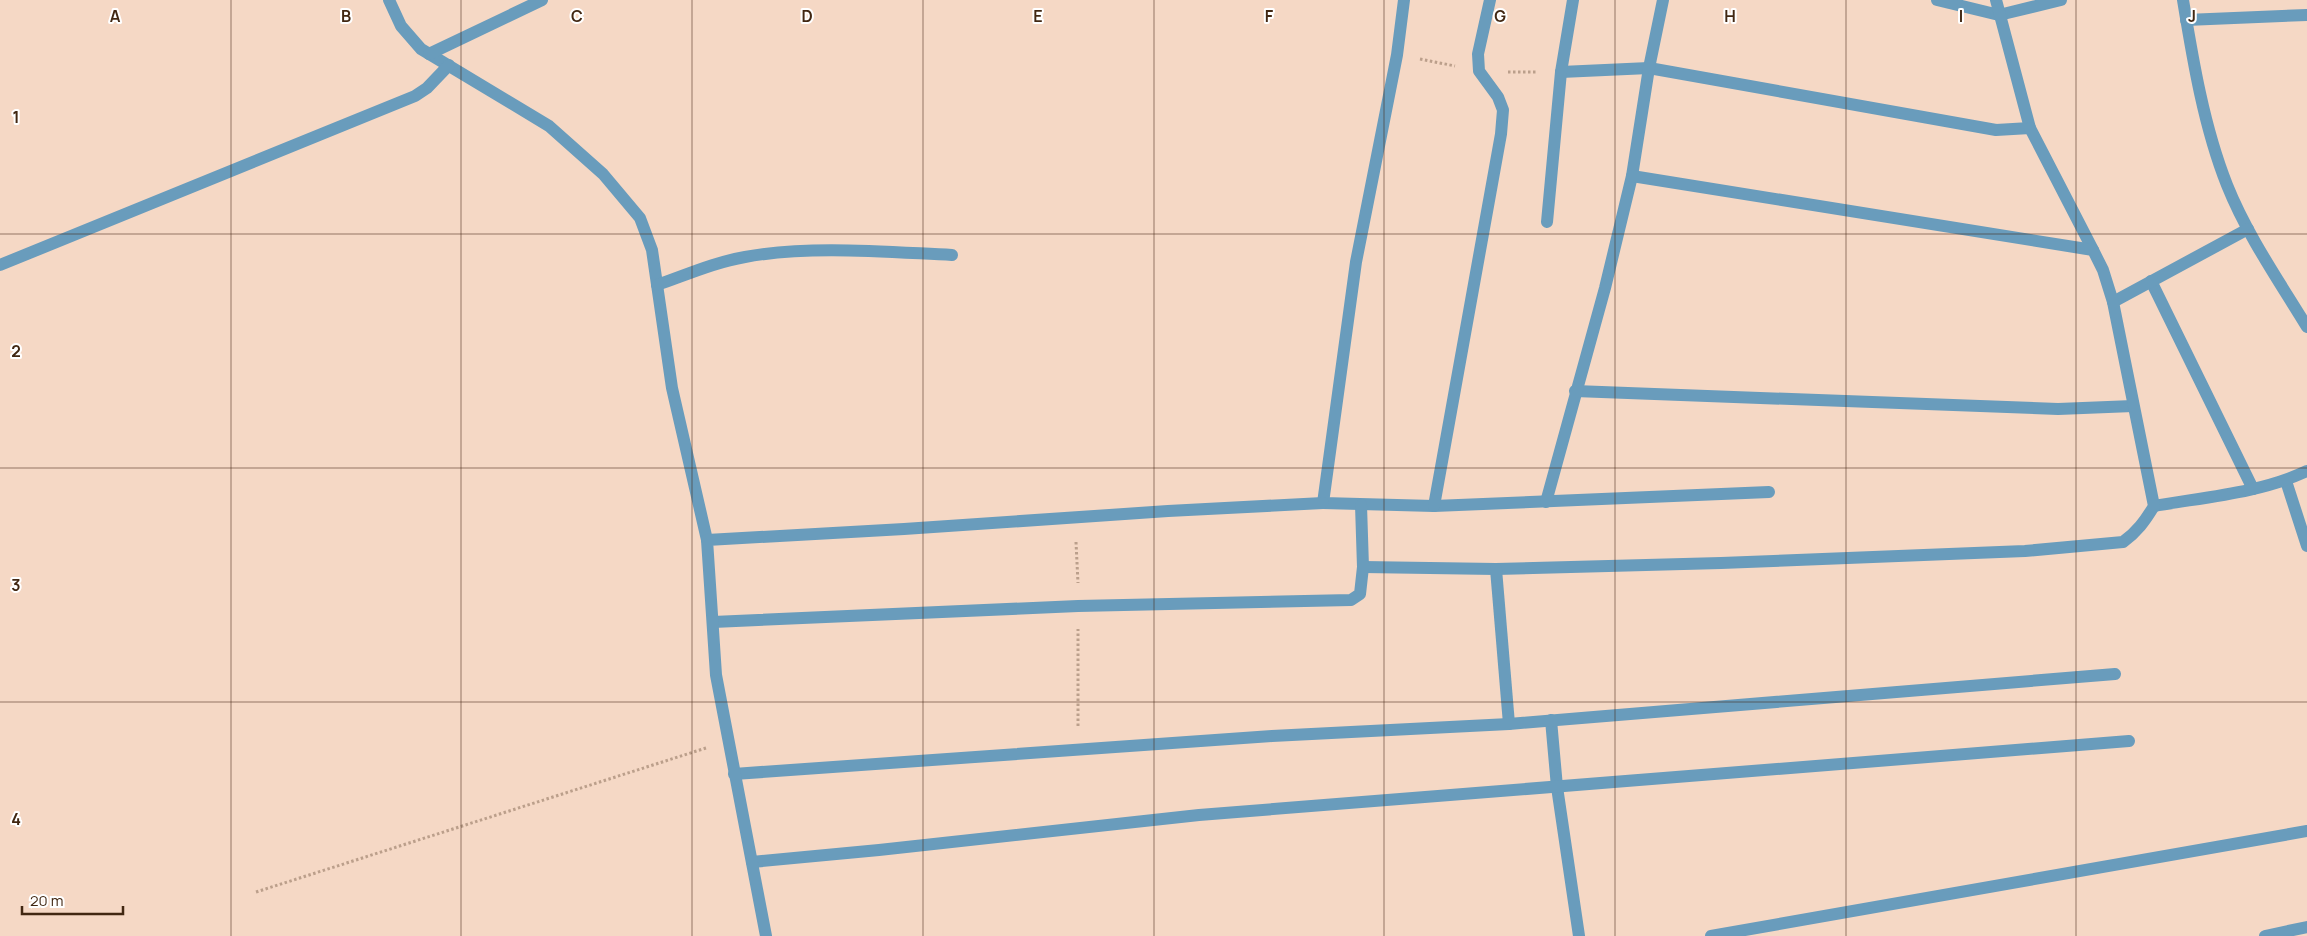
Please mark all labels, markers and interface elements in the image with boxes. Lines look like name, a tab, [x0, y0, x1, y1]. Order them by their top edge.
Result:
text: A	[110, 5, 121, 27]
text: B	[341, 5, 351, 27]
text: C	[571, 5, 583, 27]
text: D	[801, 5, 813, 27]
text: E	[1033, 5, 1043, 27]
text: F	[1265, 5, 1274, 27]
text: G	[1494, 5, 1506, 27]
text: H	[1724, 5, 1736, 27]
text: I	[1959, 5, 1963, 27]
text: J	[2188, 5, 2196, 27]
text: 1	[12, 106, 20, 128]
text: 2	[11, 340, 21, 362]
text: 3	[11, 574, 21, 596]
text: 4	[11, 808, 21, 830]
scale bar	[22, 884, 124, 916]
text: 20 m	[30, 890, 63, 911]

